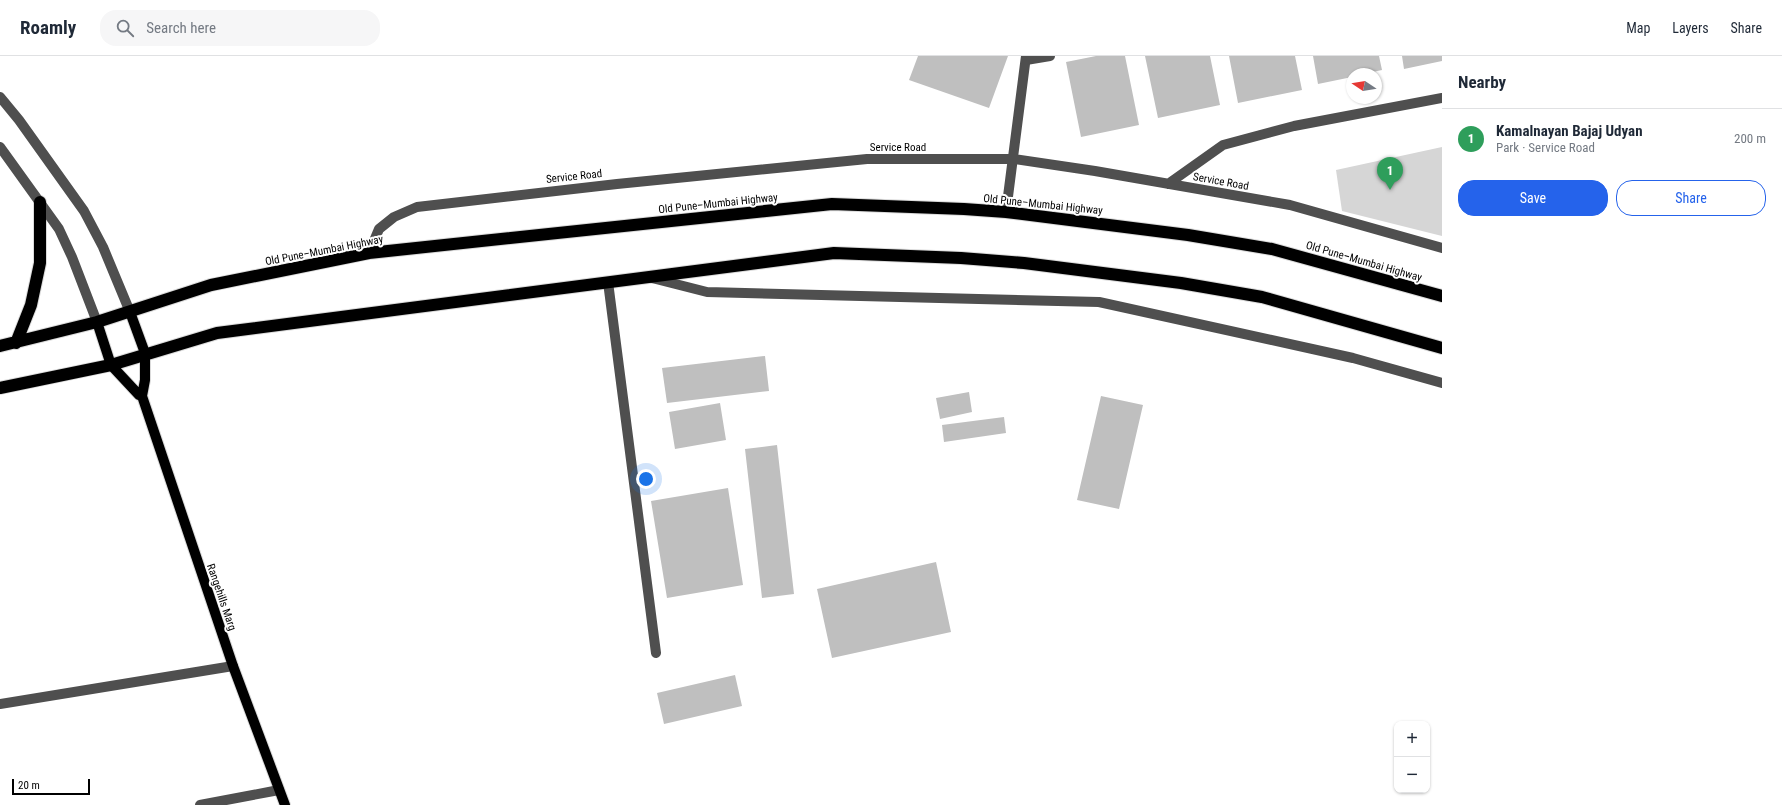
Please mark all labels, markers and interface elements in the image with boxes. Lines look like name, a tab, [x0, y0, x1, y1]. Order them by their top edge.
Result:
search box	[100, 10, 380, 46]
text: Roamly	[20, 16, 76, 39]
icon: search	[114, 17, 136, 39]
text: Search here	[146, 19, 216, 37]
text: Map	[1626, 20, 1650, 36]
text: Layers	[1672, 20, 1709, 36]
text: Share	[1731, 20, 1762, 36]
north arrow	[1346, 68, 1382, 104]
text: Nearby	[1458, 72, 1506, 92]
text: Kamalnayan Bajaj Udyan	[1496, 122, 1643, 140]
text: 1	[1468, 131, 1474, 146]
text: 200 m	[1734, 131, 1766, 146]
text: Park · Service Road	[1496, 140, 1595, 155]
street label: Service Road	[870, 141, 926, 154]
pin: 1	[1377, 157, 1403, 190]
street label: Service Road	[545, 167, 603, 186]
street label: Service Road	[1192, 170, 1250, 193]
button: Save	[1458, 180, 1608, 216]
button: Share	[1616, 180, 1766, 216]
street label: Old Pune–Mumbai Highway	[658, 191, 779, 216]
street label: Old Pune–Mumbai Highway	[983, 192, 1104, 217]
street label: Old Pune–Mumbai Highway	[264, 233, 385, 268]
street label: Old Pune–Mumbai Highway	[1304, 239, 1424, 284]
your location	[636, 469, 656, 489]
street label: Rangehills Marg	[204, 562, 239, 632]
map controls	[1394, 721, 1430, 793]
button: +	[1394, 721, 1430, 757]
button: −	[1394, 757, 1430, 793]
scale bar	[12, 777, 90, 796]
text: 20 m	[18, 779, 40, 792]

